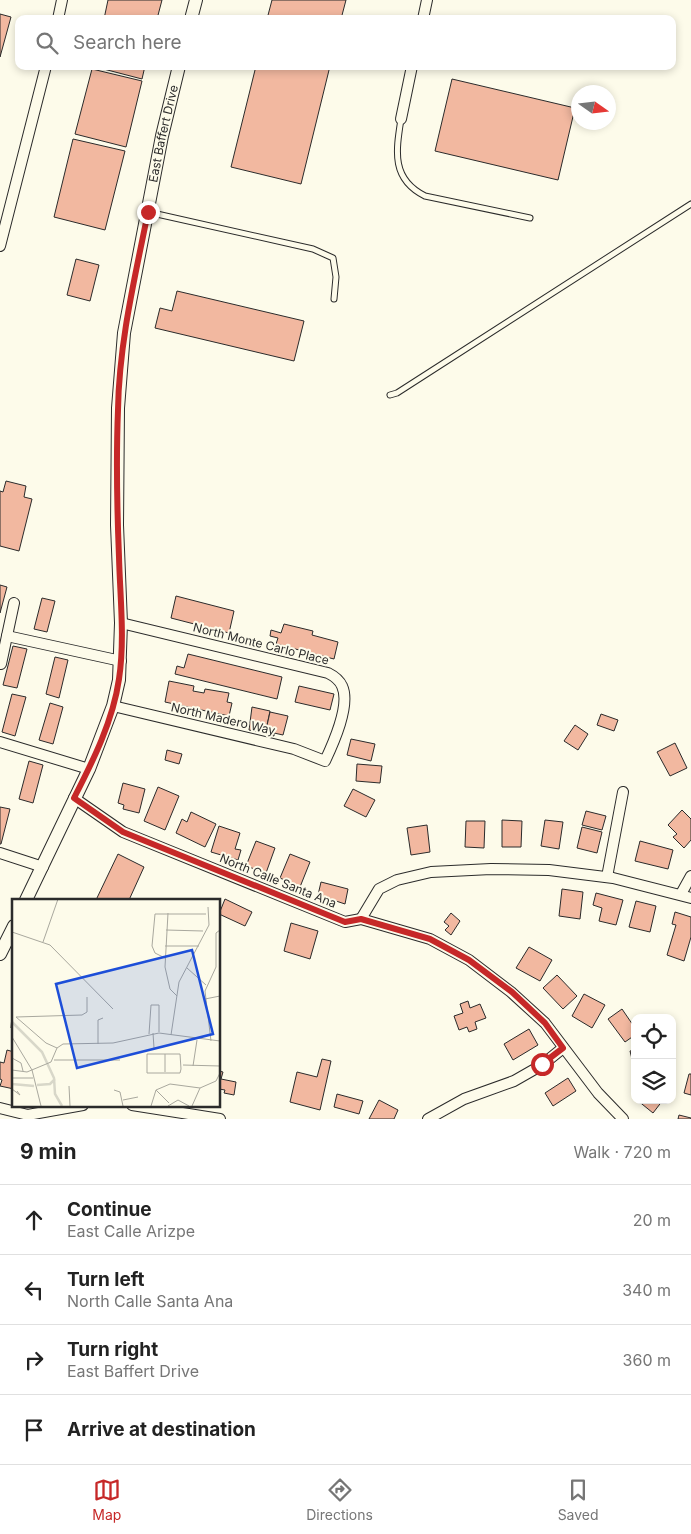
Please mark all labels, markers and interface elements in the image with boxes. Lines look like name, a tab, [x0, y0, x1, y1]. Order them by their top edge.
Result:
search box	[15, 15, 676, 70]
icon: search	[33, 29, 61, 57]
text: Search here	[73, 31, 182, 54]
street label: East Baffert Drive	[145, 83, 181, 184]
north arrow	[571, 85, 616, 130]
route end	[137, 201, 160, 224]
street label: North Monte Carlo Place	[192, 619, 331, 668]
street label: North Madero Way	[169, 699, 277, 738]
street label: North Calle Santa Ana	[218, 850, 339, 911]
inset map	[12, 899, 220, 1106]
map controls	[631, 1014, 676, 1104]
button: locate	[631, 1014, 676, 1059]
route start	[531, 1053, 554, 1076]
button: layers	[631, 1059, 676, 1104]
text: 9 min	[20, 1139, 77, 1164]
text: Walk · 720 m	[573, 1142, 671, 1162]
text: Continue	[67, 1198, 152, 1221]
icon: ahead	[20, 1206, 48, 1234]
text: 20 m	[633, 1210, 671, 1230]
text: East Calle Arizpe	[67, 1221, 195, 1241]
text: Turn left	[67, 1268, 145, 1291]
icon: left	[20, 1276, 48, 1304]
text: 340 m	[622, 1280, 671, 1300]
text: North Calle Santa Ana	[67, 1291, 233, 1311]
text: Turn right	[67, 1338, 158, 1361]
icon: right	[20, 1346, 48, 1374]
text: 360 m	[623, 1350, 671, 1370]
text: East Baffert Drive	[67, 1361, 199, 1381]
icon: arrive	[20, 1416, 48, 1444]
text: Arrive at destination	[67, 1418, 256, 1441]
tab: Map	[92, 1476, 121, 1523]
tab: Directions	[306, 1476, 373, 1523]
tab: Saved	[558, 1476, 599, 1523]

